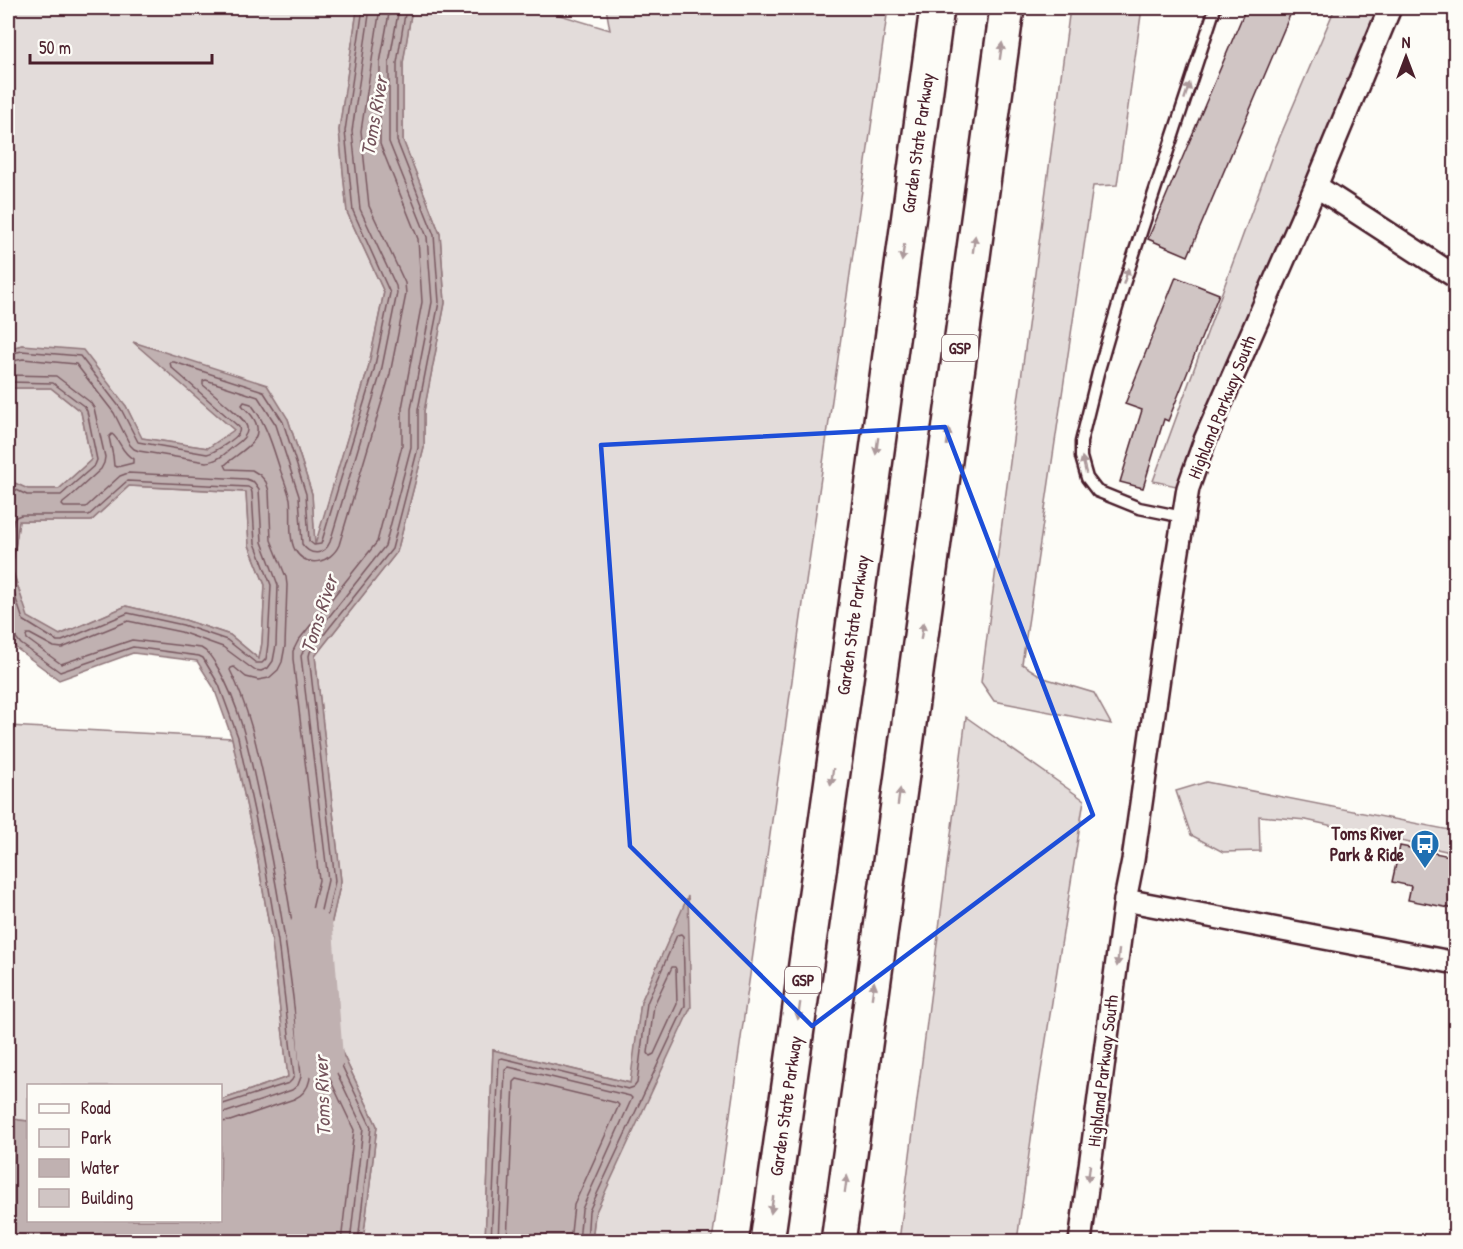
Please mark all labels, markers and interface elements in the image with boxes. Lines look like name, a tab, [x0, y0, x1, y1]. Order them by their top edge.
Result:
scale bar	[30, 27, 212, 65]
north arrow	[1376, 27, 1436, 87]
text: N	[1402, 31, 1411, 53]
text: 50 m	[39, 35, 71, 60]
one-way arrow	[996, 41, 1005, 60]
street label: Garden State Parkway	[895, 71, 940, 215]
water label: Toms River	[353, 72, 394, 158]
one-way arrow	[1183, 82, 1192, 100]
one-way arrow	[969, 234, 979, 253]
one-way arrow	[899, 243, 908, 262]
one-way arrow	[1122, 267, 1132, 285]
street label: Highland Parkway South	[1181, 331, 1262, 482]
road number: GSP	[942, 335, 978, 361]
one-way arrow	[943, 428, 952, 447]
one-way arrow	[873, 437, 882, 456]
one-way arrow	[1078, 456, 1088, 474]
street label: Garden State Parkway	[830, 553, 875, 697]
water label: Toms River	[293, 569, 345, 656]
one-way arrow	[917, 621, 926, 640]
one-way arrow	[828, 767, 837, 786]
one-way arrow	[895, 788, 904, 807]
place label: Toms River Park & Ride	[1330, 821, 1405, 867]
bus stop icon: Toms River Park & Ride	[1409, 828, 1441, 870]
one-way arrow	[1113, 949, 1122, 968]
road number: GSP	[785, 967, 821, 993]
one-way arrow	[868, 981, 877, 1000]
street label: Highland Parkway South	[1081, 993, 1124, 1148]
one-way arrow	[795, 1002, 804, 1021]
street label: Garden State Parkway	[763, 1034, 808, 1178]
water label: Toms River	[307, 1053, 336, 1137]
legend	[27, 1084, 222, 1222]
text: Road	[81, 1095, 111, 1120]
text: Park	[81, 1125, 112, 1150]
text: Water	[81, 1155, 119, 1180]
one-way arrow	[1085, 1163, 1094, 1182]
one-way arrow	[842, 1174, 851, 1193]
text: Building	[81, 1185, 133, 1210]
one-way arrow	[767, 1195, 777, 1214]

